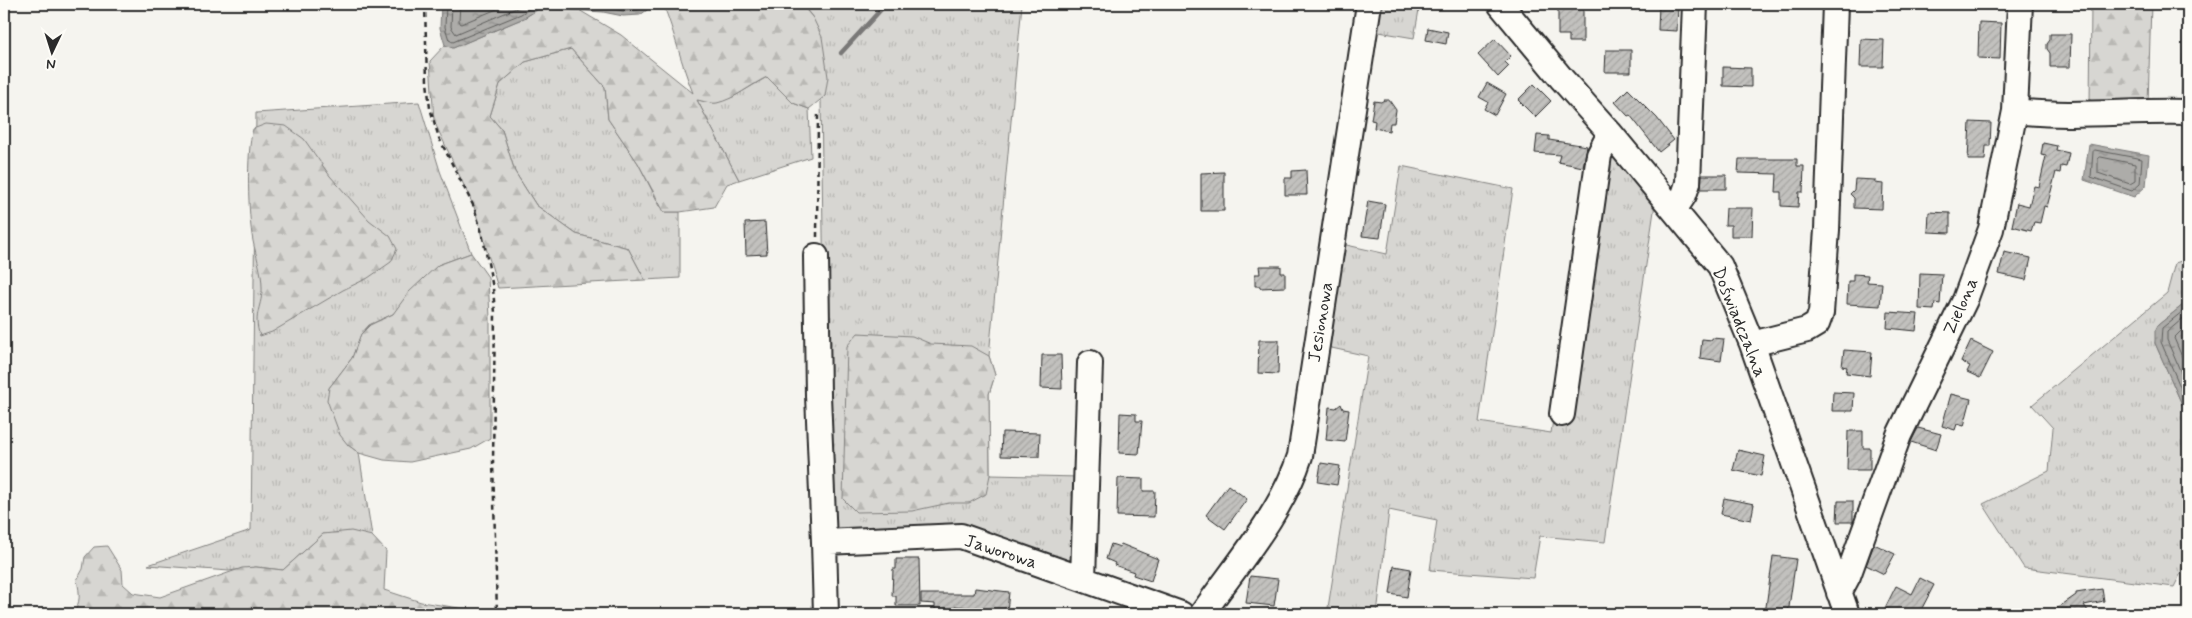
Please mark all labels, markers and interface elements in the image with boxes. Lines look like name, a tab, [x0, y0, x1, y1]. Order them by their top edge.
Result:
north arrow	[28, 28, 78, 78]
text: N	[46, 55, 56, 73]
street label: Doświadczalna	[1706, 264, 1772, 381]
street label: Zielona	[1938, 274, 1984, 339]
street label: Jesionowa	[1303, 280, 1339, 364]
street label: Jaworowa	[961, 529, 1040, 575]

